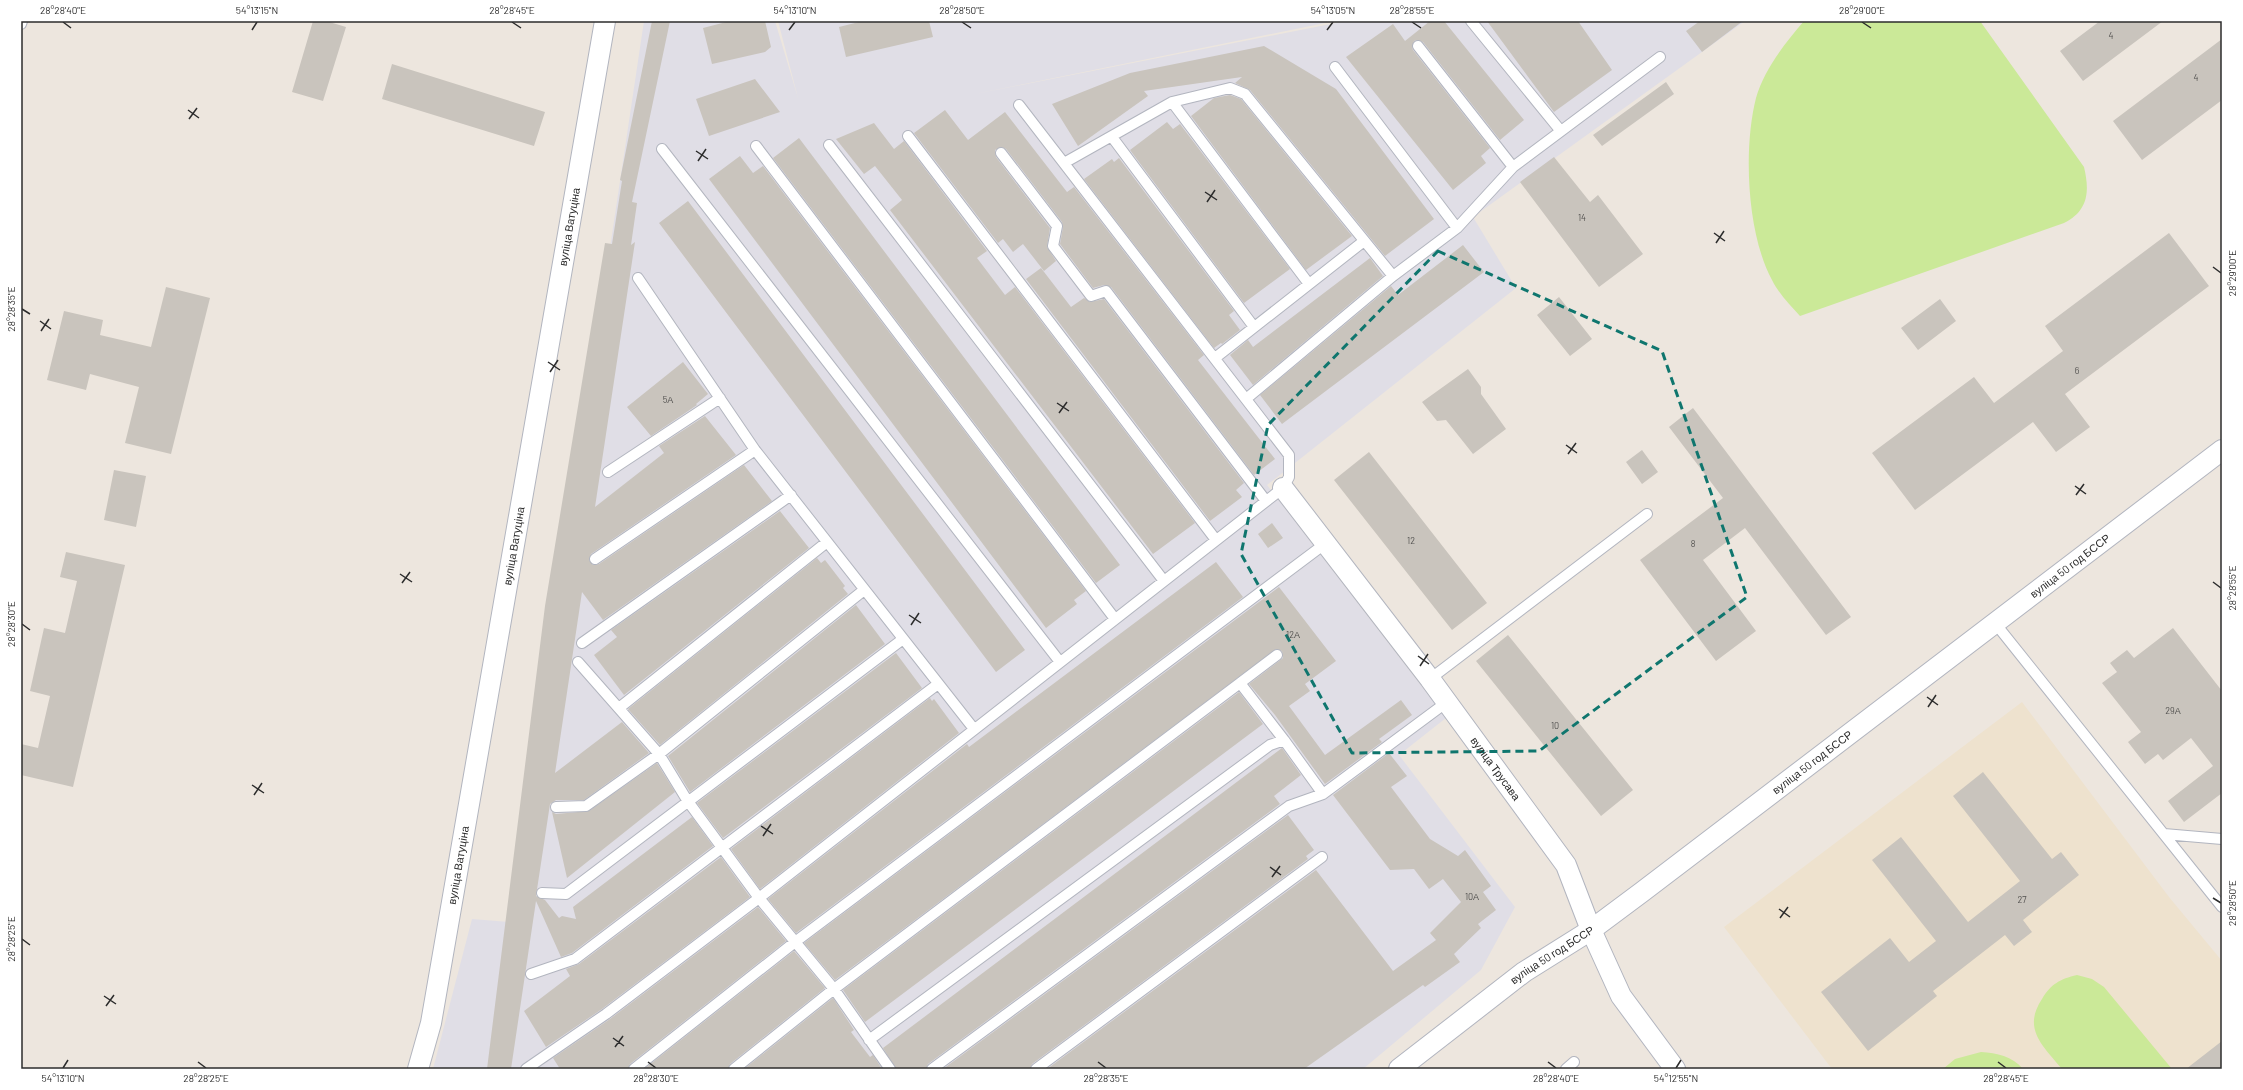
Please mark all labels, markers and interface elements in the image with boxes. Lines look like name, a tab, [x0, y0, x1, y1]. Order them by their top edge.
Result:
text: 28°28'40"E	[40, 4, 86, 16]
text: 54°13'15"N	[236, 4, 278, 16]
text: 28°28'45"E	[489, 4, 535, 16]
text: 54°13'10"N	[774, 4, 816, 16]
text: 28°28'50"E	[939, 4, 985, 16]
text: 54°13'05"N	[1311, 4, 1355, 16]
text: 28°28'55"E	[1389, 4, 1435, 16]
text: 28°29'00"E	[1839, 4, 1885, 16]
house number: 4	[2109, 30, 2114, 41]
house number: 4	[2194, 72, 2199, 83]
street label: вуліца Ватуціна	[556, 186, 582, 267]
house number: 14	[1578, 212, 1586, 223]
text: 28°29'00"E	[2226, 250, 2238, 296]
text: 28°28'35"E	[5, 286, 17, 332]
house number: 6	[2075, 365, 2080, 376]
house number: 5А	[663, 394, 673, 405]
street label: вуліца Ватуціна	[500, 505, 527, 586]
street label: вуліца 50 год БССР	[2027, 531, 2112, 600]
house number: 12	[1407, 535, 1415, 546]
house number: 8	[1691, 538, 1696, 549]
text: 28°28'55"E	[2226, 565, 2238, 611]
text: 28°28'30"E	[5, 601, 17, 647]
house number: 12А	[1286, 629, 1300, 640]
house number: 29А	[2165, 705, 2181, 716]
house number: 10	[1551, 720, 1559, 731]
street label: вуліца 50 год БССР	[1769, 727, 1855, 796]
street label: вуліца Трусава	[1468, 734, 1524, 803]
street label: вуліца Ватуціна	[445, 824, 471, 905]
text: 28°28'50"E	[2226, 880, 2238, 926]
house number: 10А	[1465, 891, 1479, 902]
house number: 27	[2017, 894, 2027, 905]
text: 28°28'25"E	[5, 916, 17, 962]
street label: вуліца 50 год БССР	[1507, 923, 1596, 986]
text: 54°13'10"N	[42, 1072, 84, 1084]
text: 28°28'25"E	[183, 1072, 229, 1084]
text: 28°28'30"E	[633, 1072, 679, 1084]
text: 28°28'35"E	[1083, 1072, 1129, 1084]
text: 28°28'40"E	[1533, 1072, 1579, 1084]
text: 54°12'55"N	[1654, 1072, 1698, 1084]
text: 28°28'45"E	[1983, 1072, 2029, 1084]

